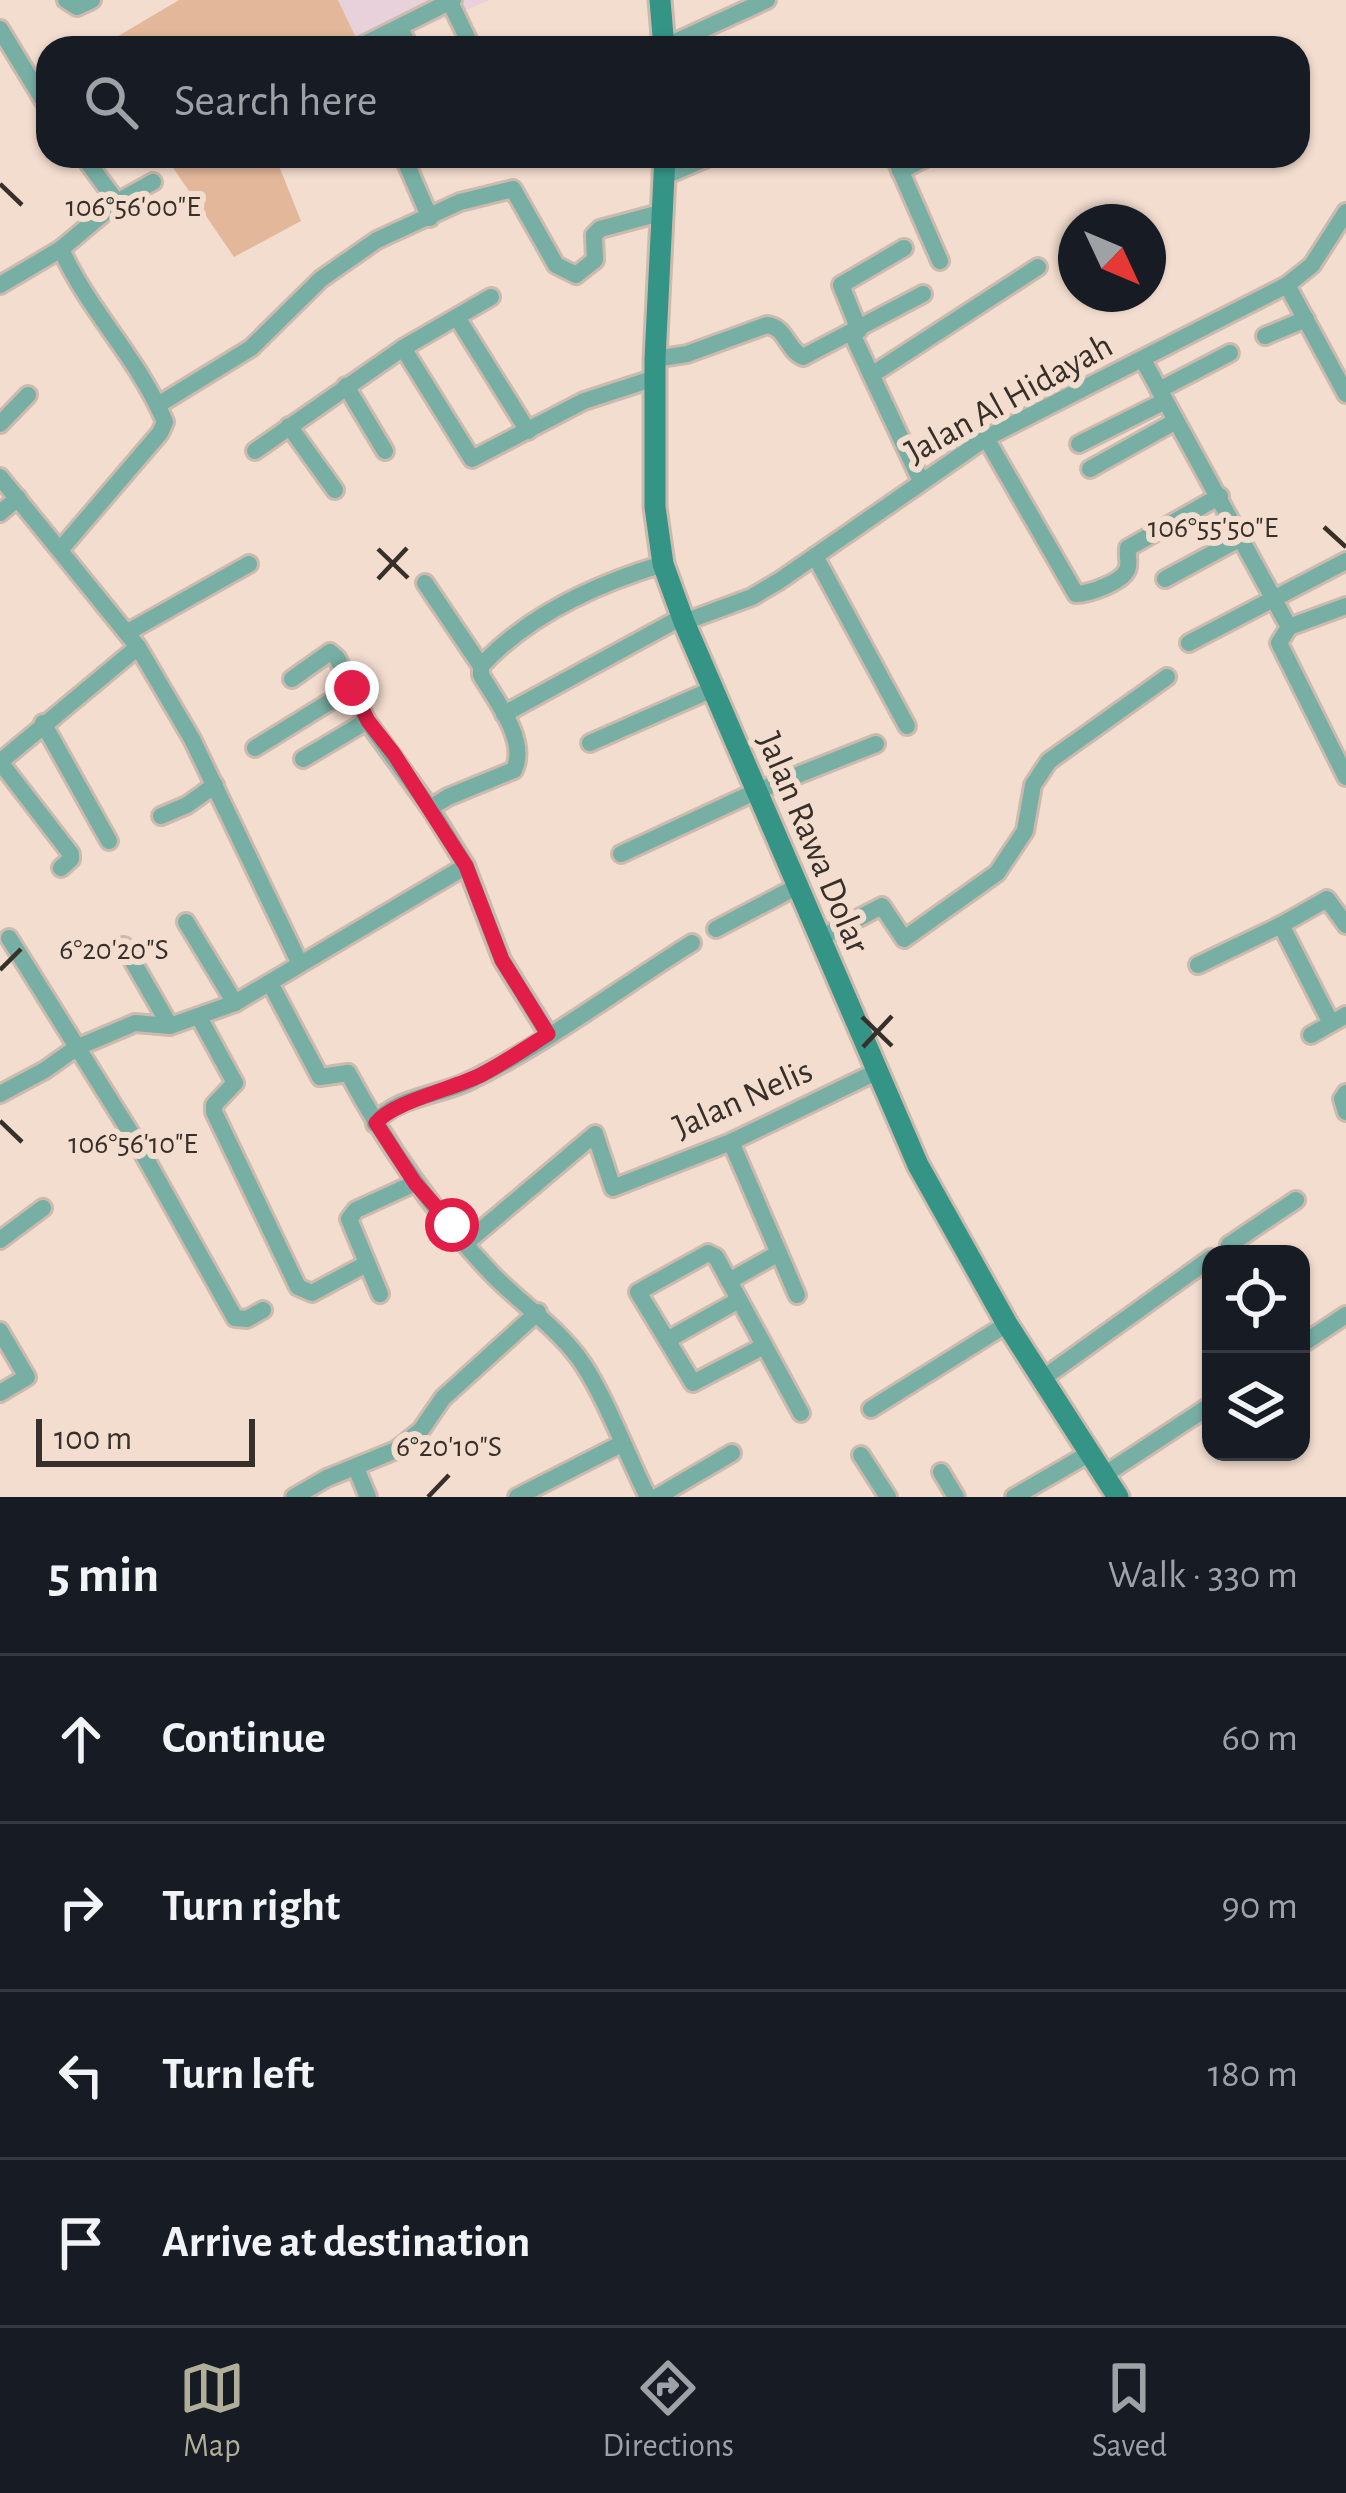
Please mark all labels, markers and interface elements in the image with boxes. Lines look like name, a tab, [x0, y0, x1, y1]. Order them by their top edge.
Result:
search box	[36, 36, 1310, 168]
icon: search	[78, 69, 144, 135]
text: Search here	[174, 79, 377, 124]
text: 106°56'00"E	[65, 192, 201, 222]
north arrow	[1058, 204, 1166, 312]
street label: Jalan Al Hidayah	[899, 327, 1119, 470]
text: 106°55'50"E	[1148, 513, 1278, 543]
route end	[325, 661, 379, 715]
street label: Jalan Rawa Dolar	[750, 727, 876, 959]
text: 6°20'20"S	[59, 935, 169, 965]
street label: Jalan Nelis	[668, 1052, 818, 1145]
text: 106°56'10"E	[68, 1129, 198, 1159]
route start	[425, 1198, 479, 1252]
map controls	[1202, 1245, 1310, 1461]
button: locate	[1202, 1245, 1310, 1353]
button: layers	[1202, 1353, 1310, 1461]
scale bar	[36, 1413, 255, 1466]
text: 100 m	[54, 1423, 132, 1456]
text: 6°20'10"S	[396, 1432, 502, 1462]
text: 5 min	[48, 1550, 159, 1601]
text: Walk · 330 m	[1108, 1556, 1298, 1595]
icon: ahead	[48, 1706, 114, 1772]
text: Continue	[162, 1716, 326, 1761]
text: 60 m	[1221, 1719, 1298, 1758]
icon: right	[48, 1874, 114, 1940]
text: Turn right	[162, 1884, 340, 1929]
text: 90 m	[1221, 1887, 1298, 1926]
icon: left	[48, 2042, 114, 2108]
text: Turn left	[162, 2052, 314, 2097]
text: 180 m	[1208, 2055, 1298, 2094]
icon: arrive	[48, 2210, 114, 2276]
text: Arrive at destination	[162, 2220, 530, 2265]
tab: Map	[179, 2355, 245, 2467]
tab: Directions	[602, 2355, 734, 2467]
tab: Saved	[1092, 2355, 1167, 2467]

